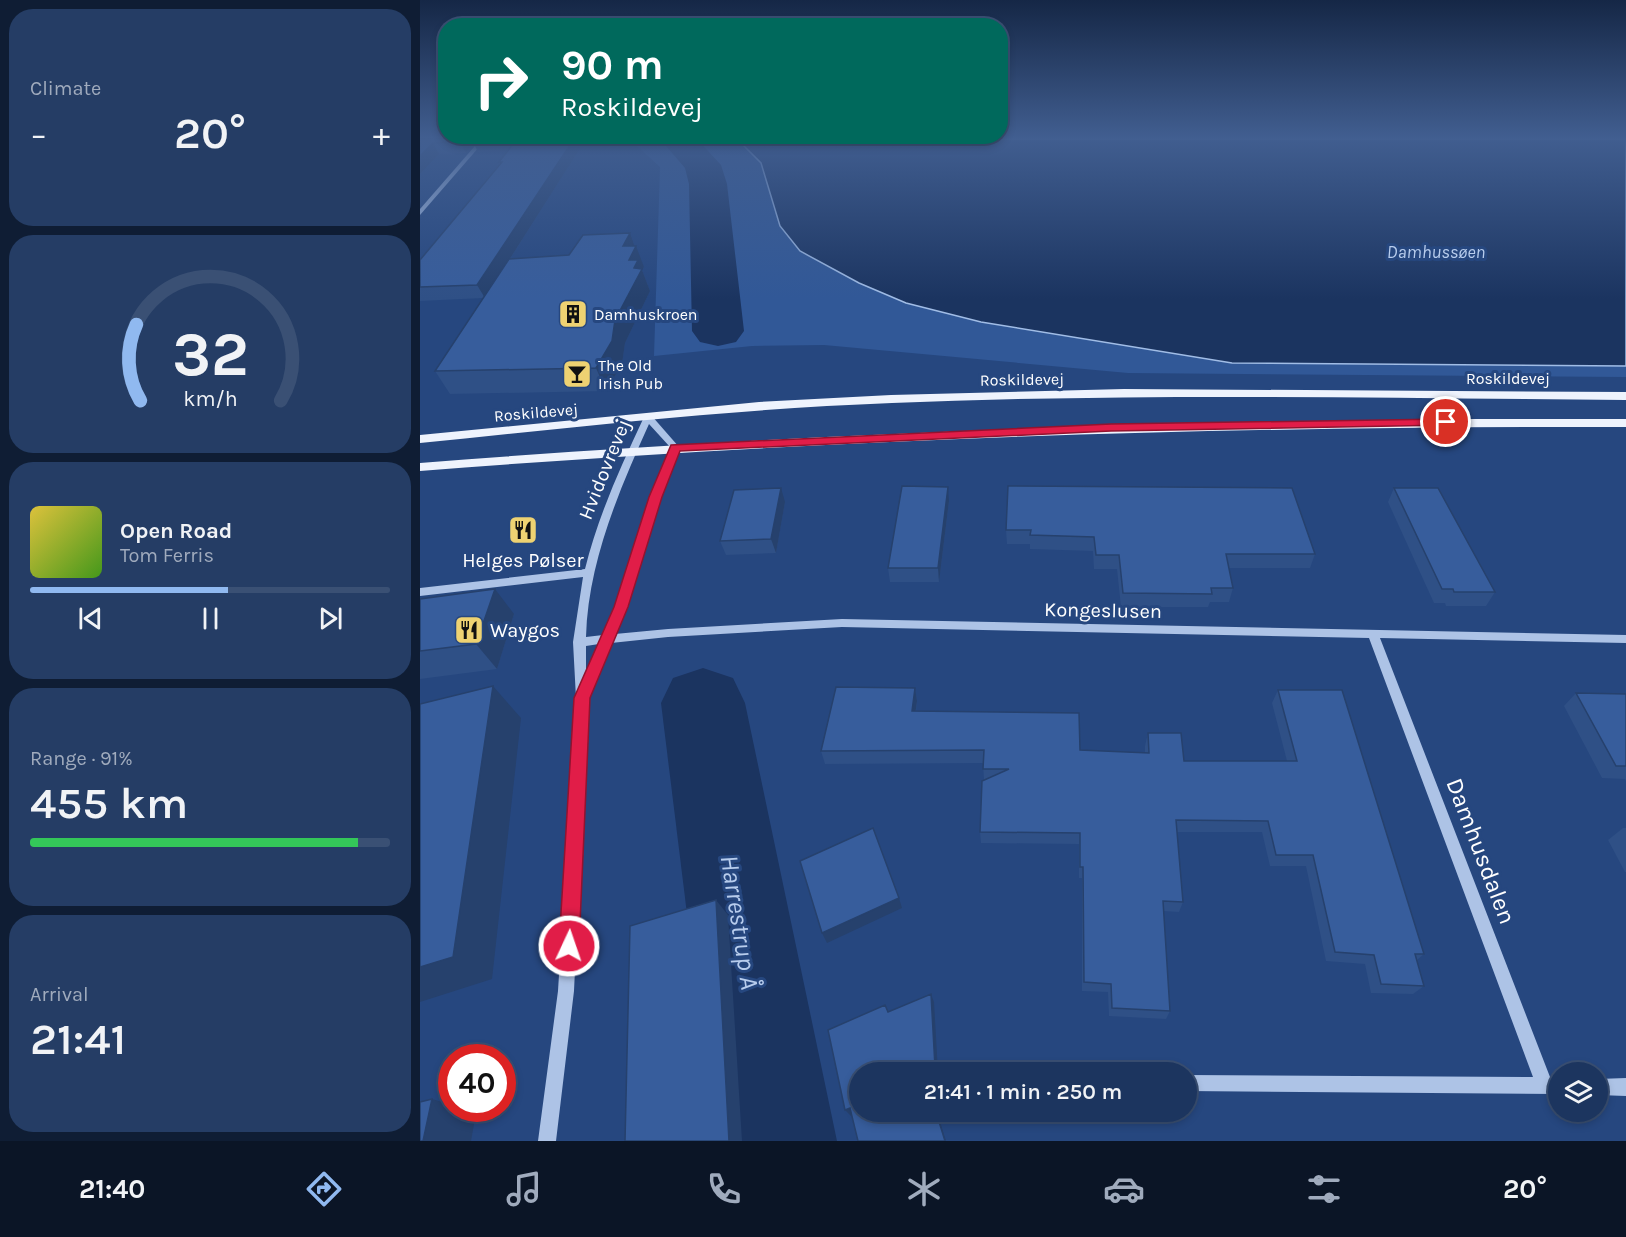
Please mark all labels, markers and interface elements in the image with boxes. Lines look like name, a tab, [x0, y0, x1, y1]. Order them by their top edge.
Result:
text: 90 m	[561, 40, 664, 90]
icon: right	[462, 42, 540, 120]
text: Climate	[30, 77, 101, 100]
text: Roskildevej	[561, 91, 703, 123]
text: 20°	[174, 107, 246, 159]
text: −	[30, 115, 47, 153]
text: +	[373, 115, 390, 153]
water label: Damhussøen	[1387, 241, 1485, 263]
building icon: Damhuskroen	[557, 298, 589, 330]
place label: Damhuskroen	[594, 305, 698, 324]
text: 32	[172, 318, 248, 391]
place label: The Old Irish Pub	[598, 356, 663, 393]
bar icon: The Old Irish Pub	[561, 358, 593, 390]
street label: Roskildevej	[980, 369, 1064, 390]
street label: Roskildevej	[1466, 369, 1550, 388]
text: km/h	[183, 387, 237, 412]
pin	[1420, 396, 1471, 447]
street label: Roskildevej	[493, 399, 579, 426]
icon: arrive	[1429, 405, 1462, 438]
street label: Hvidovrevej	[574, 416, 635, 523]
restaurant icon: Helges Pølser	[507, 514, 539, 546]
text: Open Road	[120, 518, 232, 544]
text: Tom Ferris	[120, 544, 214, 567]
place label: Helges Pølser	[462, 549, 585, 572]
street label: Kongeslusen	[1044, 598, 1162, 623]
icon: previous	[74, 602, 107, 635]
icon: pause	[194, 602, 227, 635]
icon: next	[314, 602, 347, 635]
restaurant icon: Waygos	[453, 614, 485, 646]
place label: Waygos	[490, 619, 560, 642]
text: Range · 91%	[30, 747, 133, 770]
street label: Damhusdalen	[1440, 774, 1522, 928]
text: 455 km	[30, 777, 188, 829]
water label: Harrestrup Å	[714, 852, 766, 992]
position arrow	[537, 914, 601, 978]
text: Arrival	[30, 983, 89, 1006]
text: 21:41	[30, 1013, 126, 1065]
speed limit sign: 40	[438, 1044, 516, 1122]
map controls	[1548, 1062, 1608, 1122]
button: layers	[1548, 1062, 1608, 1122]
text: 21:41 · 1 min · 250 m	[924, 1079, 1122, 1105]
icon: directions	[303, 1168, 345, 1210]
icon: music	[503, 1168, 545, 1210]
icon: phone	[703, 1168, 745, 1210]
icon: climate	[903, 1168, 945, 1210]
icon: car	[1103, 1168, 1145, 1210]
icon: filters	[1303, 1168, 1345, 1210]
text: 21:40	[79, 1173, 145, 1205]
text: 20°	[1503, 1173, 1547, 1205]

